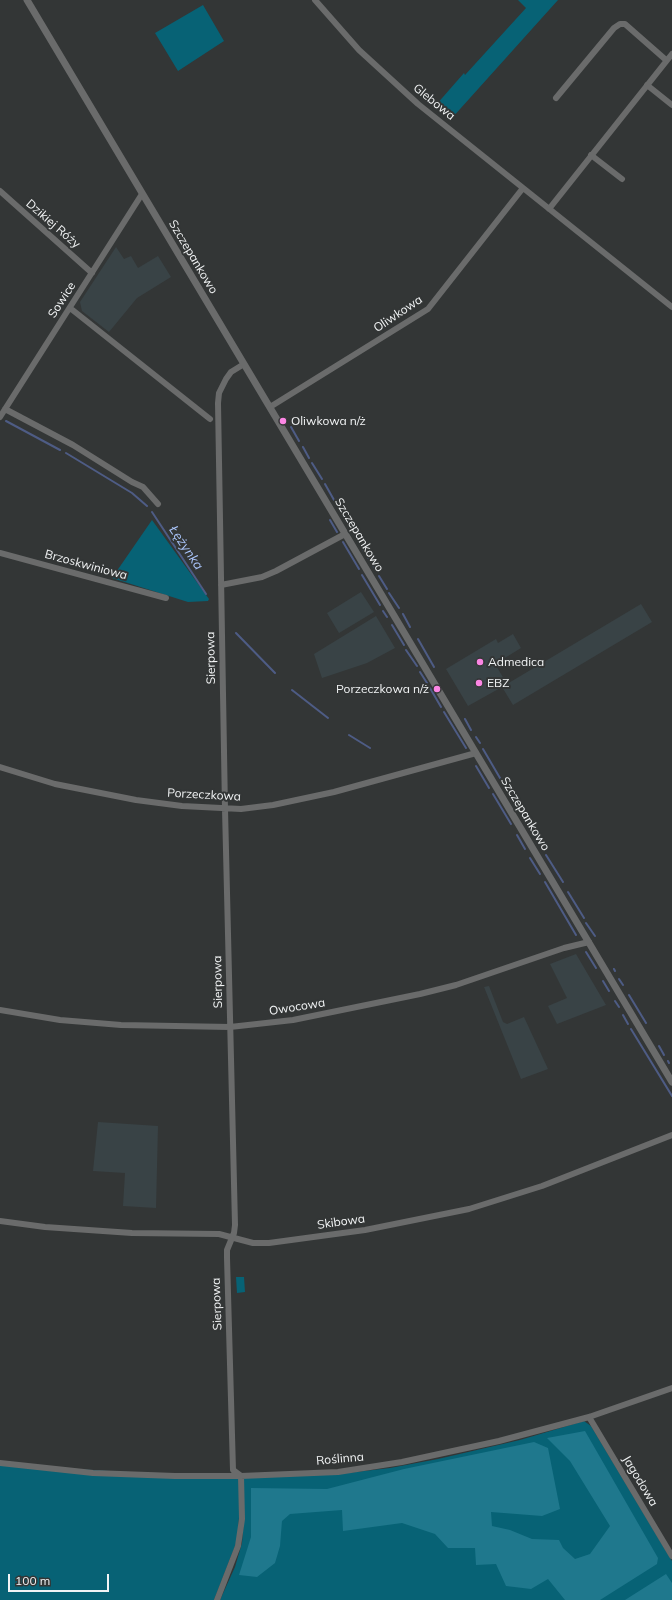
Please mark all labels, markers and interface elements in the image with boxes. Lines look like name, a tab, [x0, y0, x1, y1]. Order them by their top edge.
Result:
street label: Glebowa	[410, 81, 458, 123]
street label: Dzikiej Róży	[23, 197, 83, 251]
street label: Szczepankowo	[165, 217, 221, 297]
street label: Sowice	[45, 279, 79, 321]
street label: Oliwkowa	[371, 292, 425, 336]
place label: Oliwkowa n/ż	[291, 414, 366, 428]
marker: Oliwkowa n/ż	[278, 416, 288, 426]
street label: Szczepankowo	[331, 495, 387, 575]
water label: Łężynka	[166, 523, 206, 573]
street label: Brzoskwiniowa	[43, 547, 129, 583]
street label: Sierpowa	[203, 632, 219, 684]
place label: Admedica	[488, 655, 544, 669]
marker: Admedica	[475, 657, 485, 667]
place label: EBZ	[487, 676, 509, 690]
marker: EBZ	[474, 678, 484, 688]
place label: Porzeczkowa n/ż	[336, 682, 429, 696]
marker: Porzeczkowa n/ż	[432, 684, 442, 694]
street label: Szczepankowo	[497, 774, 553, 854]
street label: Porzeczkowa	[167, 786, 241, 804]
street label: Sierpowa	[210, 956, 226, 1008]
street label: Owocowa	[268, 995, 326, 1019]
street label: Skibowa	[316, 1212, 366, 1232]
street label: Sierpowa	[209, 1277, 225, 1331]
street label: Roślinna	[315, 1450, 365, 1468]
street label: Jagodowa	[619, 1453, 661, 1509]
scale bar	[10, 1566, 111, 1592]
text: 100 m	[15, 1573, 50, 1588]

